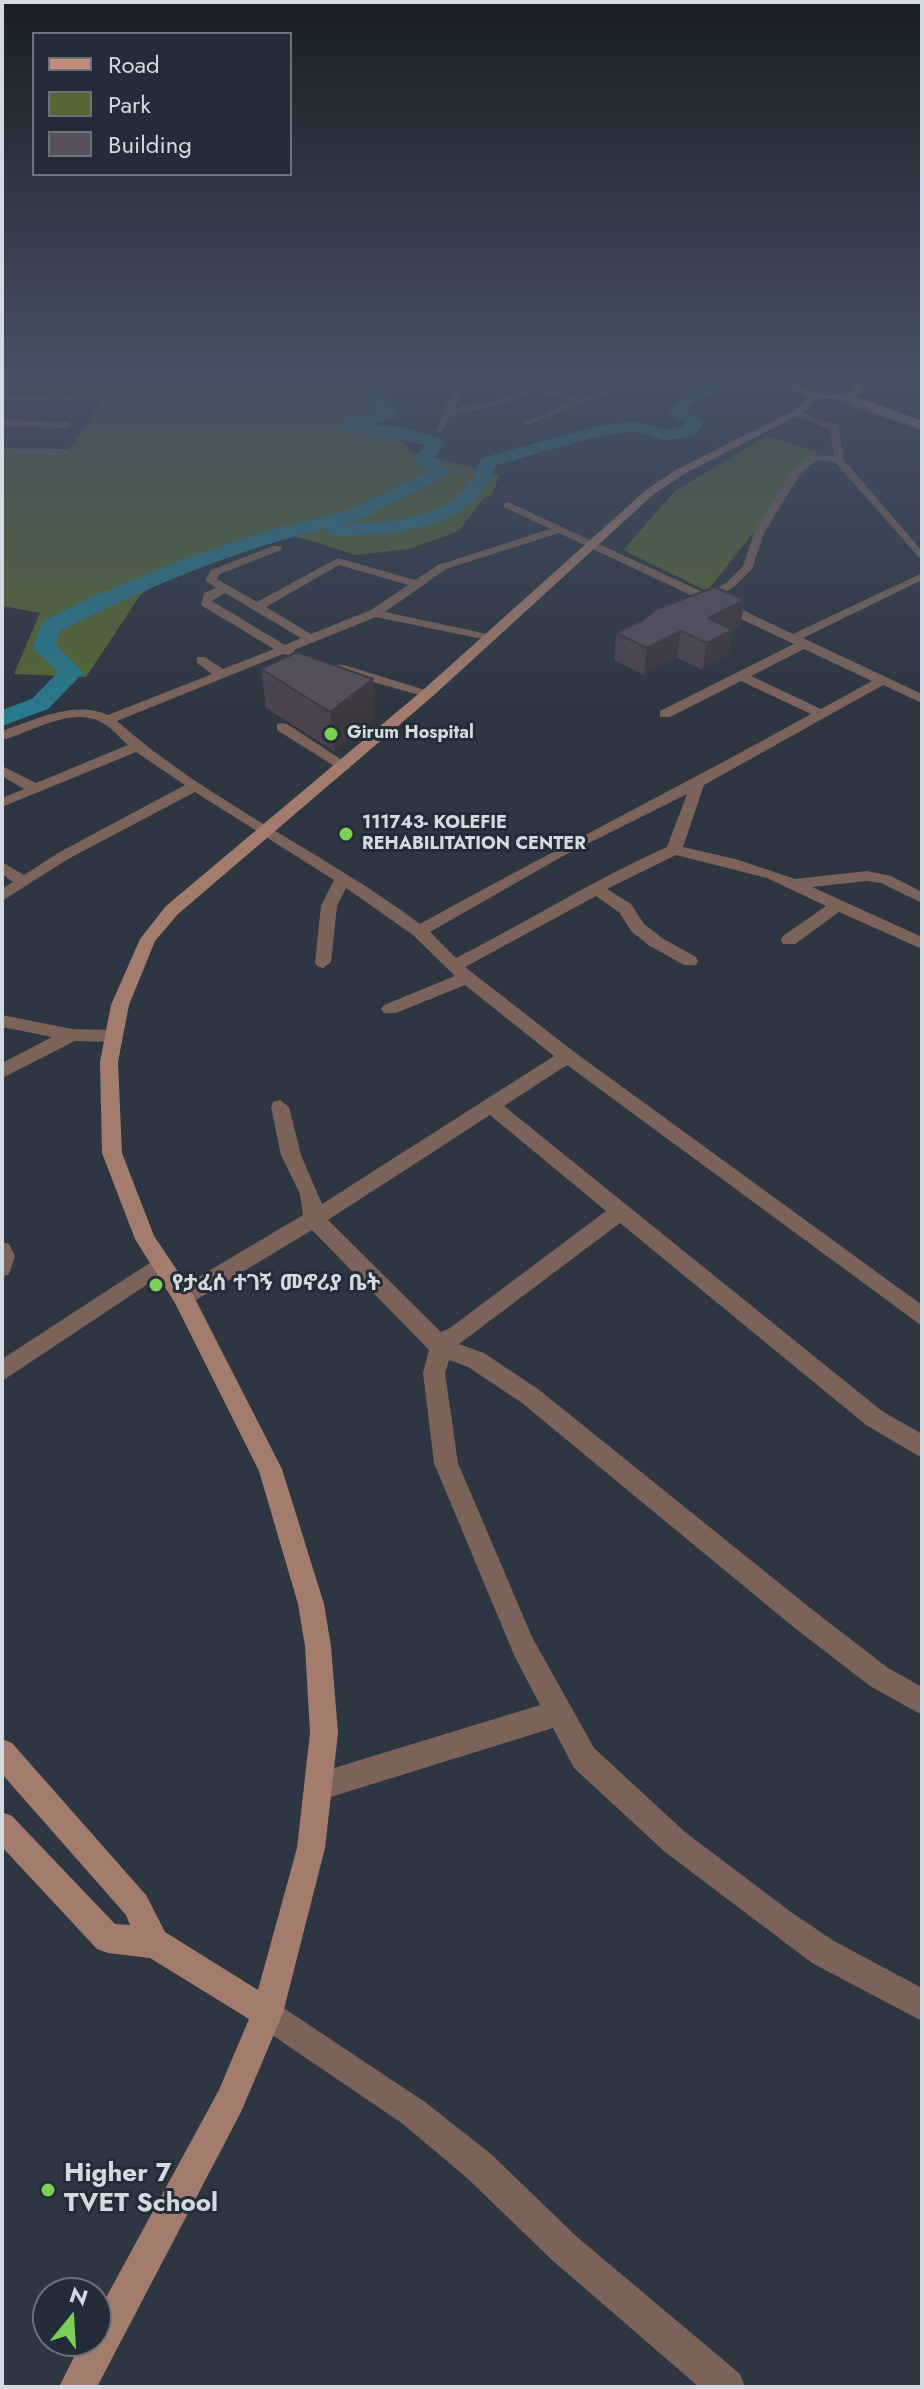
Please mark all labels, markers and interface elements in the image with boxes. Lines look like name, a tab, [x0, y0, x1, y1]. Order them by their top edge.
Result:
legend	[32, 32, 292, 176]
text: Road	[108, 47, 160, 82]
text: Park	[108, 87, 151, 122]
text: Building	[108, 127, 192, 162]
place label: Girum Hospital	[347, 723, 474, 745]
marker: Girum Hospital	[322, 725, 340, 743]
place label: 111743- KOLEFIE REHABILITATION CENTER	[362, 813, 586, 856]
marker: 111743- KOLEFIE REHABILITATION CENTER	[337, 825, 355, 843]
place label: የታፈሰ ተገኝ መኖሪያ ቤት	[172, 1272, 380, 1298]
marker: የታፈሰ ተገኝ መኖሪያ ቤት	[147, 1276, 165, 1294]
place label: Higher 7 TVET School	[64, 2159, 218, 2220]
marker: Higher 7 TVET School	[39, 2181, 57, 2199]
north arrow	[32, 2277, 112, 2357]
text: N	[66, 2278, 92, 2314]

